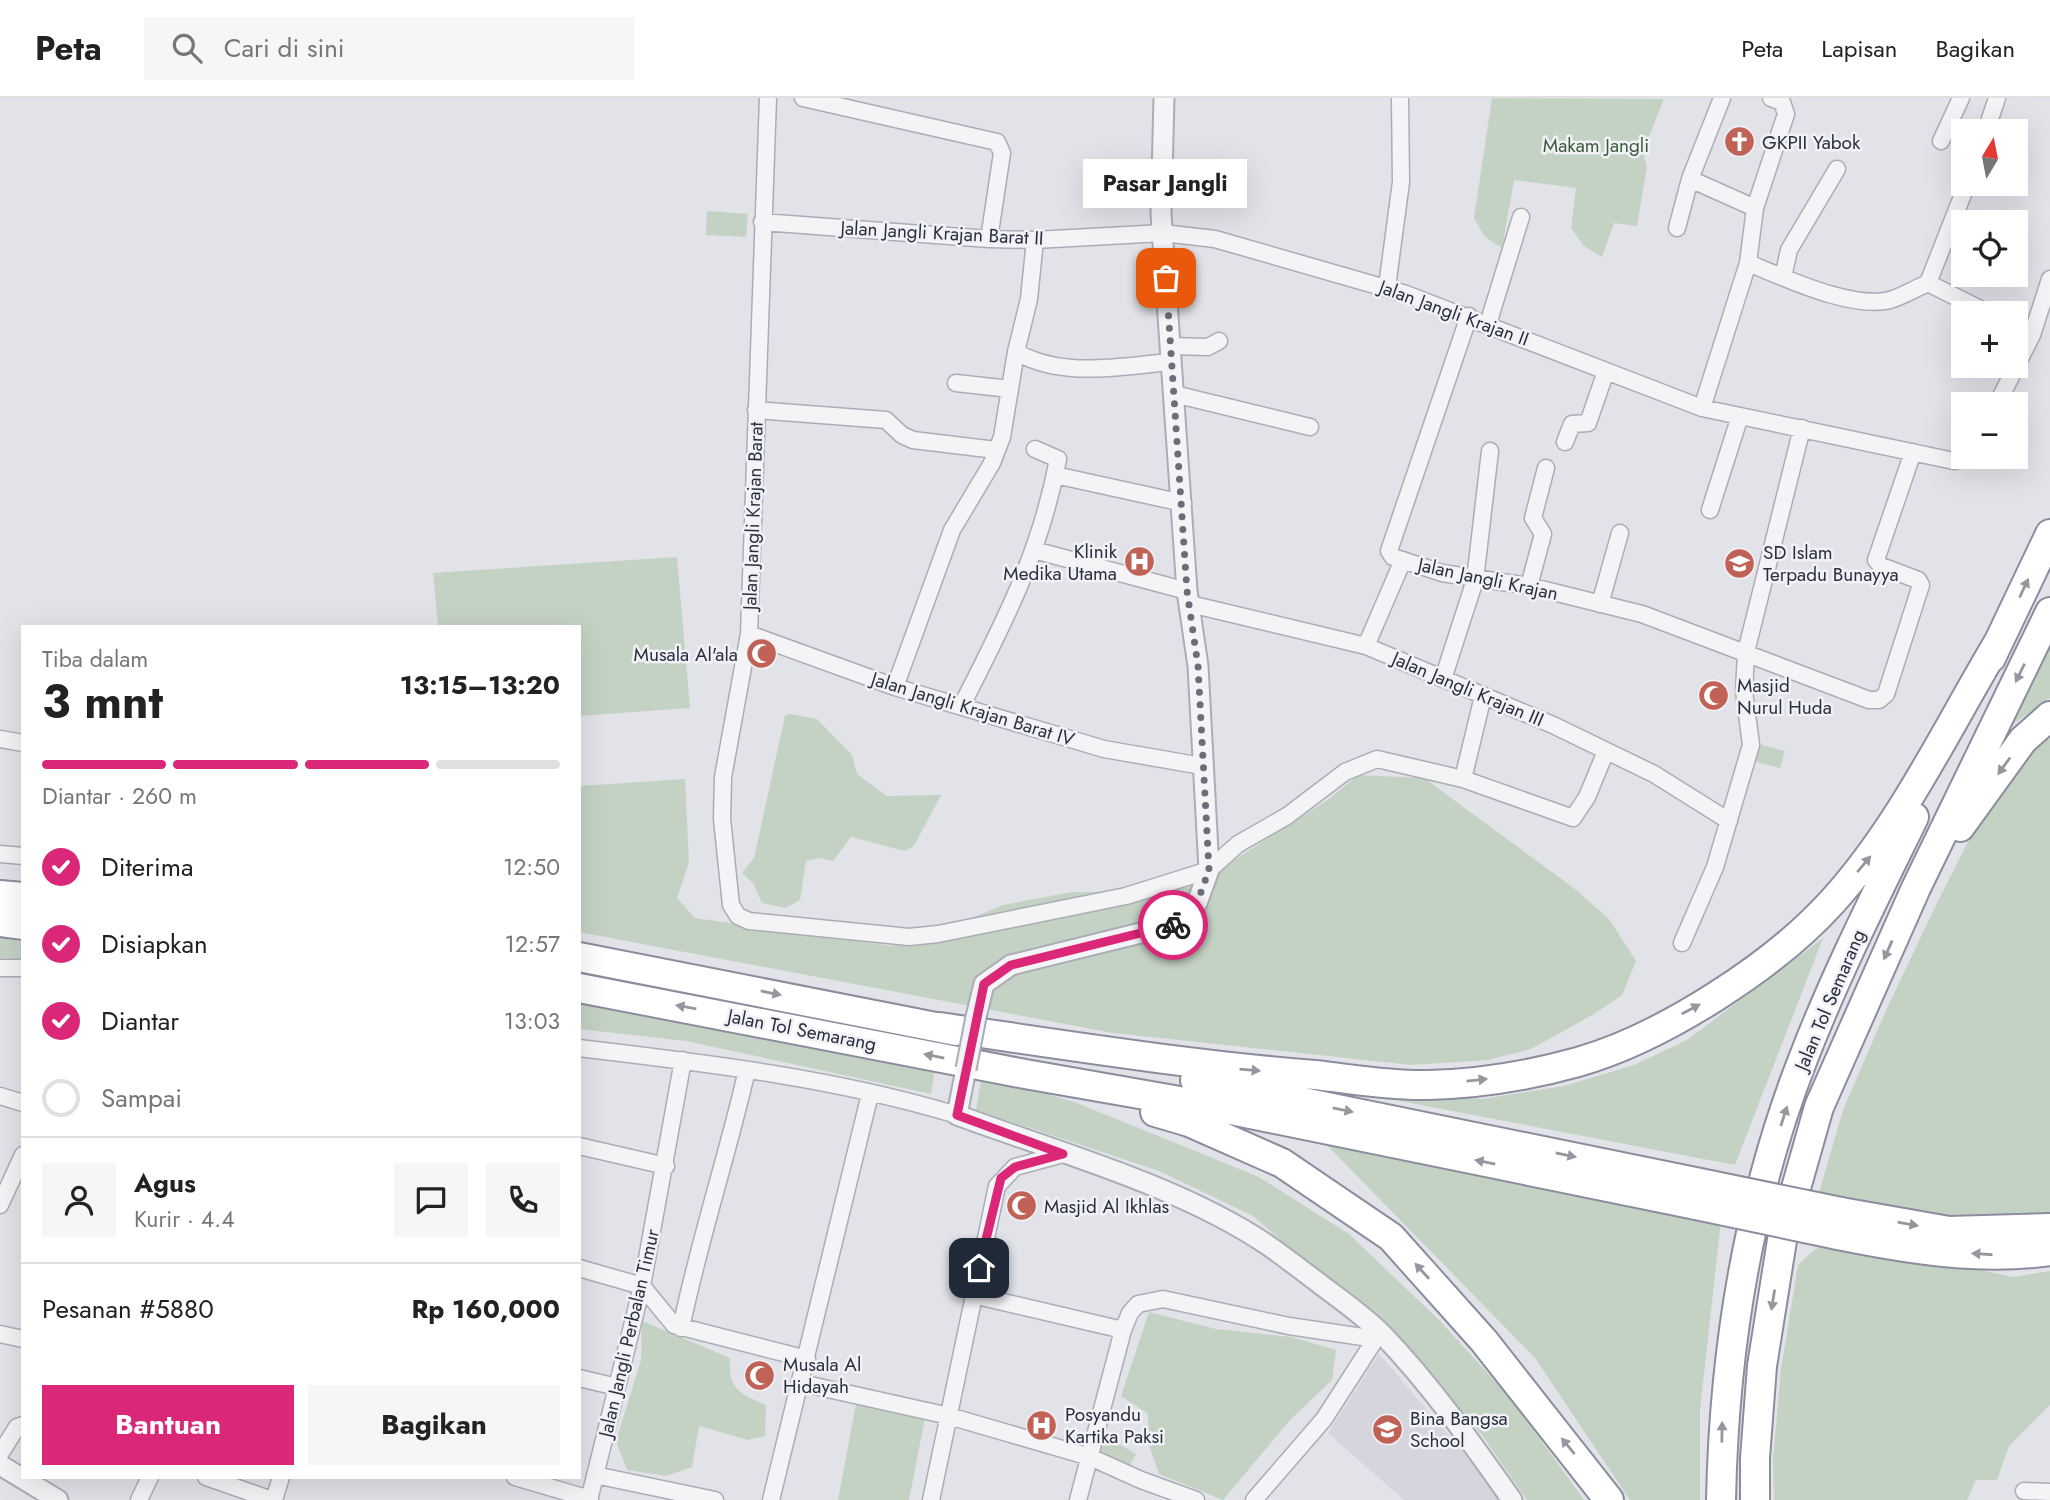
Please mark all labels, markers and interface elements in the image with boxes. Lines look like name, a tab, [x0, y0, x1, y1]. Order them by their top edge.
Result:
search box	[144, 17, 634, 80]
text: Peta	[35, 25, 102, 72]
icon: search	[168, 29, 206, 67]
text: Cari di sini	[224, 29, 345, 67]
text: Peta	[1741, 31, 1783, 66]
text: Lapisan	[1821, 31, 1897, 66]
text: Bagikan	[1935, 31, 2015, 66]
north arrow	[1951, 119, 2028, 196]
map controls	[1951, 119, 2028, 469]
church icon: GKPII Yabok	[1722, 125, 1756, 159]
place label: GKPII Yabok	[1762, 129, 1861, 156]
park label: Makam Jangli	[1543, 132, 1649, 159]
callout: Pasar Jangli	[1084, 159, 1248, 208]
text: Pasar Jangli	[1102, 166, 1228, 200]
button: locate	[1951, 210, 2028, 287]
street label: Jalan Jangli Krajan Barat II	[837, 214, 1044, 252]
pin	[1136, 248, 1196, 308]
icon: bag	[1147, 259, 1185, 297]
street label: Jalan Jangli Krajan II	[1372, 272, 1533, 353]
button: +	[1951, 301, 2028, 378]
button: −	[1951, 392, 2028, 469]
street label: Jalan Jangli Krajan Barat	[736, 421, 770, 614]
place label: Klinik Medika Utama	[1003, 538, 1118, 587]
place label: SD Islam Terpadu Bunayya	[1763, 539, 1899, 588]
hospital icon: Klinik Medika Utama	[1123, 545, 1157, 579]
school or university icon: SD Islam Terpadu Bunayya	[1723, 546, 1757, 580]
street label: Jalan Jangli Krajan	[1412, 550, 1561, 607]
one-way arrow	[2018, 578, 2030, 598]
mosque icon: Musala Al'ala	[744, 637, 778, 671]
place label: Musala Al'ala	[634, 641, 738, 668]
text: Tiba dalam	[42, 642, 148, 676]
street label: Jalan Jangli Krajan III	[1385, 644, 1548, 733]
one-way arrow	[2015, 663, 2026, 683]
street label: Jalan Jangli Krajan Barat IV	[865, 664, 1078, 753]
text: 13:15–13:20	[400, 666, 560, 704]
text: 3 mnt	[42, 669, 163, 735]
place label: Masjid Nurul Huda	[1737, 672, 1832, 721]
mosque icon: Masjid Nurul Huda	[1697, 679, 1731, 713]
one-way arrow	[1997, 757, 2011, 775]
text: Diantar · 260 m	[42, 779, 197, 813]
icon: check	[42, 848, 80, 886]
text: Diterima	[101, 848, 194, 886]
text: 12:50	[503, 850, 560, 884]
one-way arrow	[1856, 856, 1871, 873]
courier	[1138, 890, 1208, 960]
icon: bike	[1154, 906, 1192, 944]
icon: check	[42, 925, 80, 963]
text: Disiapkan	[101, 925, 208, 963]
street label: Jalan Tol Semarang	[1787, 925, 1872, 1077]
text: 12:57	[505, 927, 560, 961]
one-way arrow	[1882, 940, 1894, 960]
one-way arrow	[760, 987, 782, 998]
one-way arrow	[675, 1001, 697, 1012]
icon: check	[42, 1002, 80, 1040]
text: Diantar	[101, 1002, 179, 1040]
street label: Jalan Tol Semarang	[722, 1002, 879, 1058]
text: 13:03	[504, 1004, 560, 1038]
one-way arrow	[1681, 1004, 1701, 1015]
one-way arrow	[923, 1050, 945, 1061]
one-way arrow	[1239, 1065, 1261, 1076]
one-way arrow	[1466, 1074, 1488, 1085]
text: Sampai	[101, 1079, 182, 1117]
one-way arrow	[1332, 1104, 1354, 1115]
one-way arrow	[1779, 1105, 1790, 1126]
one-way arrow	[1555, 1149, 1577, 1160]
one-way arrow	[1474, 1156, 1496, 1167]
button: person	[42, 1163, 116, 1237]
button: chat	[394, 1163, 468, 1237]
button: phone	[486, 1163, 560, 1237]
text: Agus	[134, 1164, 196, 1202]
mosque icon: Masjid Al Ikhlas	[1004, 1189, 1038, 1223]
place label: Masjid Al Ikhlas	[1044, 1193, 1170, 1220]
text: Kurir · 4.4	[134, 1202, 235, 1236]
one-way arrow	[1897, 1219, 1919, 1230]
street label: Jalan Jangli Perbalan Timur	[591, 1226, 666, 1443]
pin	[949, 1238, 1009, 1298]
one-way arrow	[1971, 1248, 1993, 1259]
icon: home	[960, 1249, 998, 1287]
one-way arrow	[1414, 1263, 1430, 1280]
one-way arrow	[1767, 1289, 1778, 1311]
text: Pesanan #5880	[42, 1290, 214, 1328]
text: Rp 160,000	[411, 1290, 560, 1328]
place label: Musala Al Hidayah	[783, 1351, 861, 1400]
mosque icon: Musala Al Hidayah	[743, 1358, 777, 1392]
button: Bantuan	[42, 1385, 294, 1465]
button: Bagikan	[308, 1385, 560, 1465]
place label: Posyandu Kartika Paksi	[1065, 1401, 1164, 1450]
place label: Bina Bangsa School	[1410, 1405, 1508, 1454]
hospital icon: Posyandu Kartika Paksi	[1025, 1408, 1059, 1442]
school or university icon: Bina Bangsa School	[1370, 1412, 1404, 1446]
one-way arrow	[1717, 1421, 1728, 1443]
one-way arrow	[1561, 1437, 1576, 1454]

